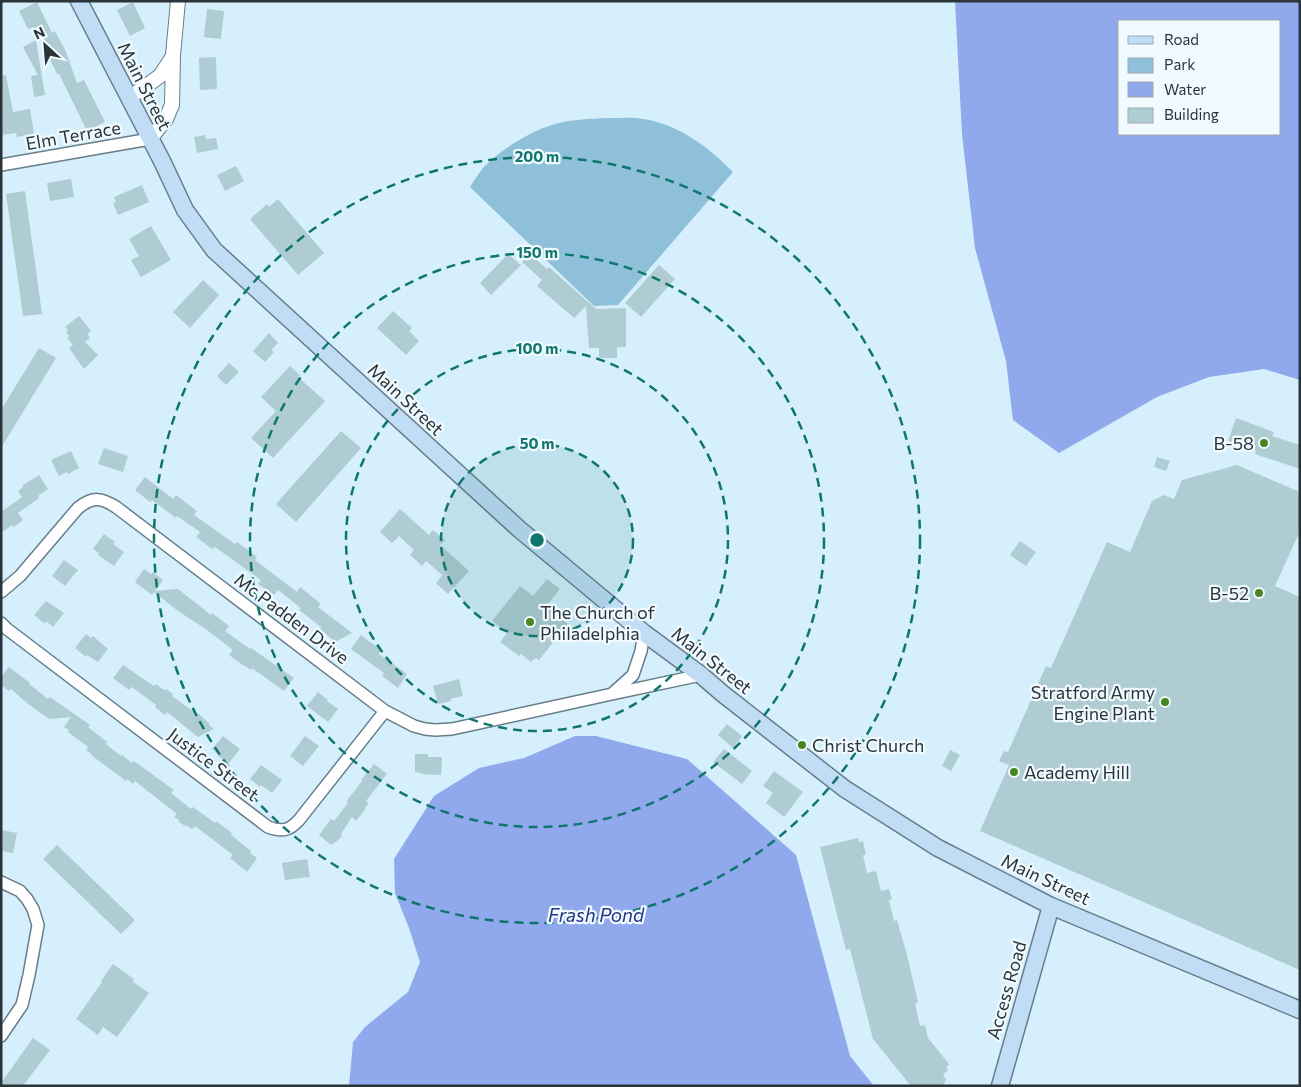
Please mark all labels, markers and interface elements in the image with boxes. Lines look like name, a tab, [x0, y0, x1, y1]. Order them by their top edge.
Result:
north arrow	[20, 20, 70, 70]
legend	[1118, 20, 1281, 135]
text: N	[31, 23, 48, 43]
text: Road	[1164, 30, 1199, 48]
street label: Main Street	[113, 38, 177, 134]
text: Park	[1164, 55, 1195, 73]
text: Water	[1164, 80, 1206, 98]
text: Building	[1164, 105, 1219, 123]
street label: Elm Terrace	[24, 116, 122, 154]
text: 200 m	[515, 147, 559, 165]
text: 150 m	[516, 243, 558, 261]
text: 100 m	[516, 339, 558, 357]
street label: Main Street	[363, 358, 449, 440]
place label: B-58	[1214, 432, 1254, 454]
text: 50 m	[520, 434, 554, 452]
marker: B-58	[1258, 437, 1270, 449]
centre of rings	[528, 531, 546, 549]
street label: Mc Padden Drive	[230, 568, 354, 668]
place label: B-52	[1209, 582, 1249, 604]
marker: B-52	[1253, 587, 1265, 599]
place label: The Church of Philadelphia	[540, 601, 656, 644]
marker: The Church of Philadelphia	[524, 616, 536, 628]
street label: Main Street	[668, 622, 756, 698]
place label: Stratford Army Engine Plant	[1031, 681, 1155, 724]
marker: Stratford Army Engine Plant	[1159, 696, 1171, 708]
street label: Justice Street	[164, 723, 264, 805]
place label: Christ Church	[812, 734, 924, 756]
marker: Christ Church	[796, 739, 808, 751]
place label: Academy Hill	[1024, 761, 1130, 783]
marker: Academy Hill	[1008, 766, 1020, 778]
street label: Main Street	[998, 849, 1094, 909]
water label: Frash Pond	[548, 903, 645, 926]
street label: Access Road	[981, 938, 1031, 1042]

